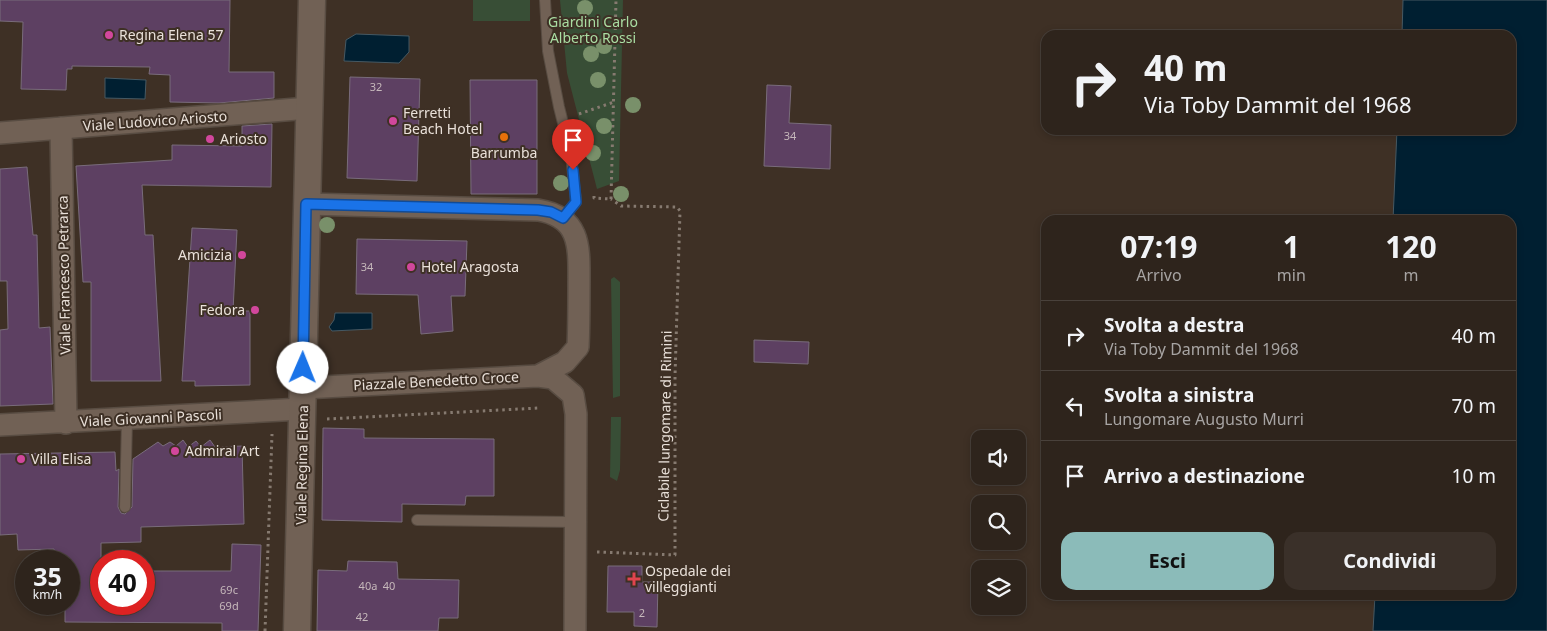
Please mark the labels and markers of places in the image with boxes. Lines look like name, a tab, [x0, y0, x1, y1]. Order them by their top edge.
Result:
place label: Regina Elena 57	[119, 25, 223, 44]
marker: Regina Elena 57	[103, 29, 115, 41]
place label: Ferretti Beach Hotel	[403, 103, 482, 138]
marker: Ferretti Beach Hotel	[387, 115, 399, 127]
pin	[552, 119, 594, 170]
place label: Ariosto	[220, 129, 267, 148]
marker: Barrumba	[498, 131, 510, 143]
marker: Ariosto	[204, 133, 216, 145]
place label: Barrumba	[471, 143, 537, 162]
place label: Amicizia	[178, 245, 232, 264]
marker: Amicizia	[236, 249, 248, 261]
place label: Hotel Aragosta	[421, 257, 519, 276]
marker: Hotel Aragosta	[405, 261, 417, 273]
place label: Fedora	[199, 300, 245, 319]
marker: Fedora	[249, 304, 261, 316]
place label: Admiral Art	[185, 441, 260, 460]
marker: Admiral Art	[169, 445, 181, 457]
place label: Villa Elisa	[31, 449, 91, 468]
marker: Villa Elisa	[15, 453, 27, 465]
place label: Ospedale dei villeggianti	[645, 561, 731, 596]
marker: Ospedale dei villeggianti	[627, 572, 641, 586]

